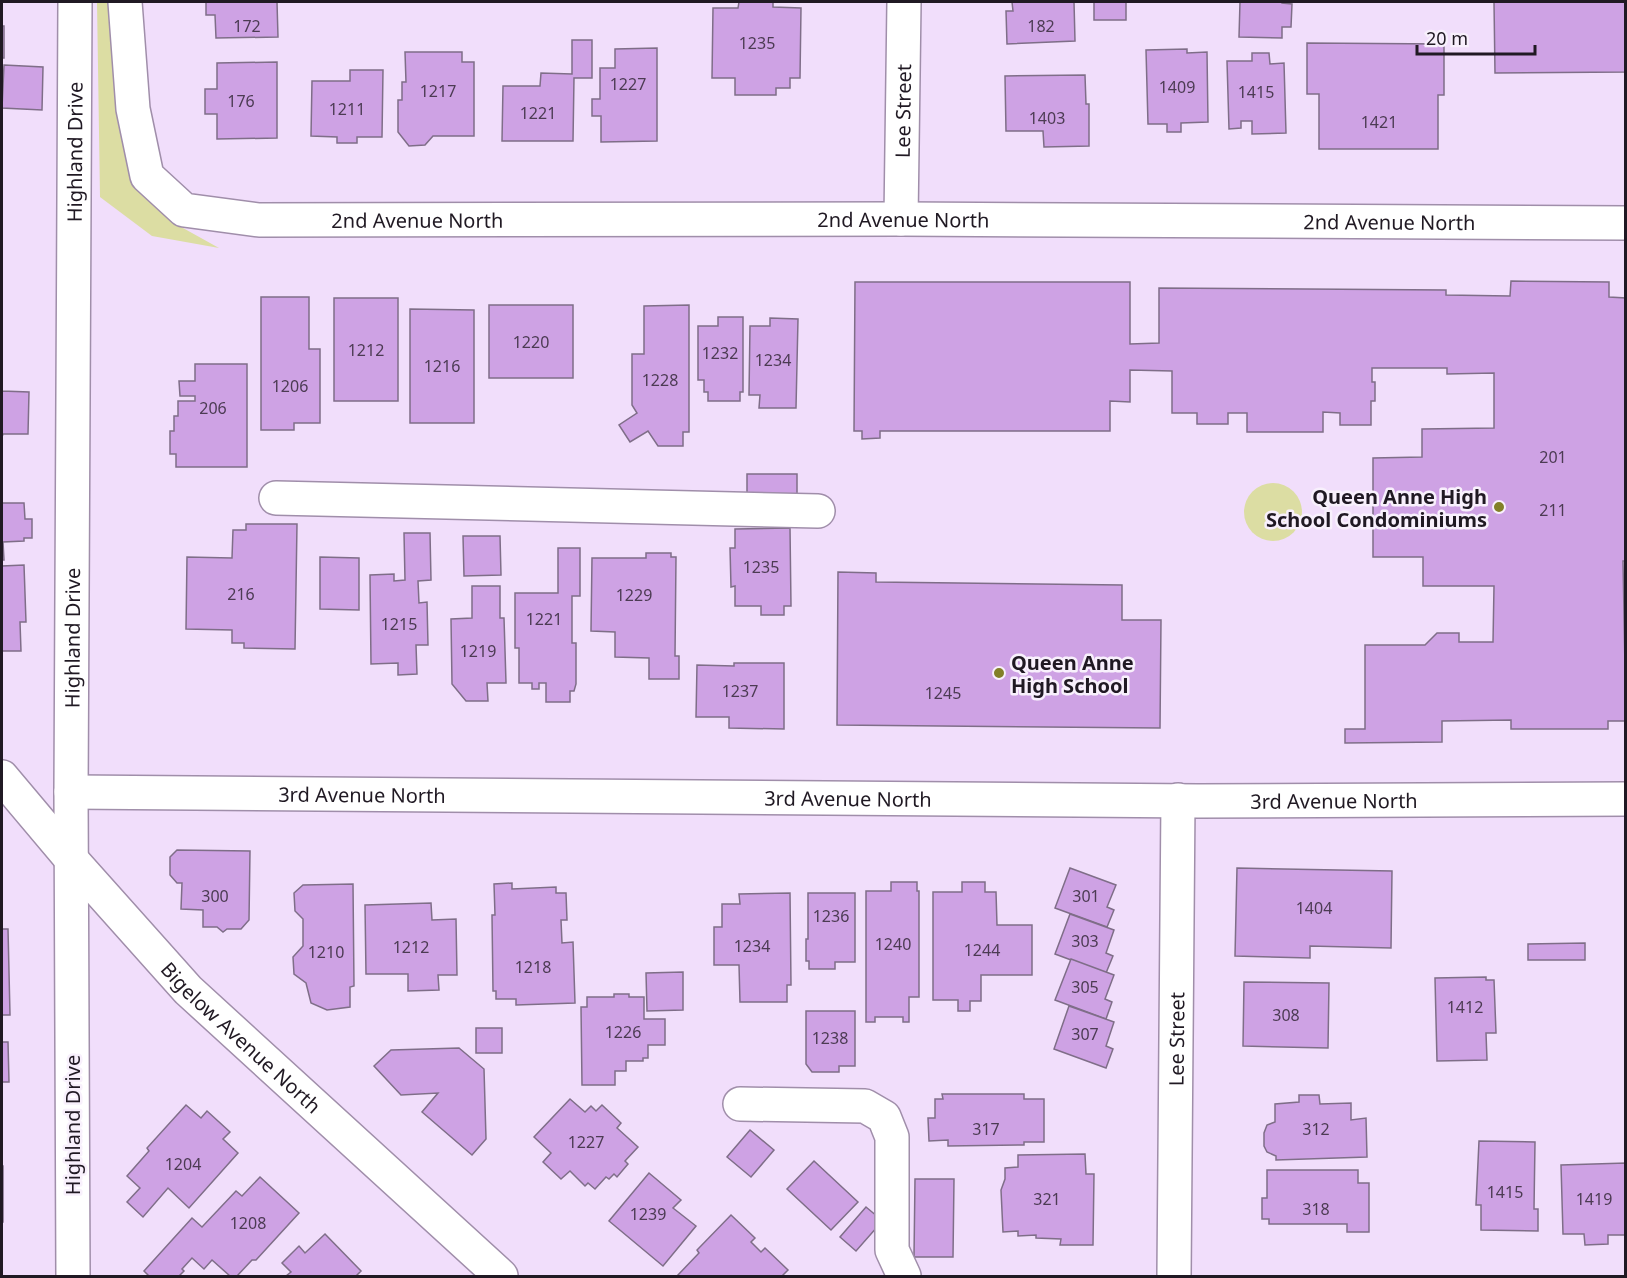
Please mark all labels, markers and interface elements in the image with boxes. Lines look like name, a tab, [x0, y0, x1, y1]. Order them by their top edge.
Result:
house number: 172	[233, 15, 261, 37]
house number: 182	[1027, 15, 1055, 37]
scale bar	[1417, 18, 1536, 56]
text: 20 m	[1426, 26, 1468, 50]
house number: 1235	[739, 32, 775, 54]
street label: Lee Street	[888, 64, 917, 158]
house number: 1227	[610, 73, 646, 95]
house number: 1409	[1159, 76, 1195, 98]
house number: 1217	[420, 80, 456, 102]
house number: 1415	[1238, 81, 1274, 103]
street label: Highland Drive	[60, 82, 88, 222]
house number: 176	[227, 90, 255, 112]
house number: 1211	[329, 98, 365, 120]
house number: 1221	[520, 102, 556, 124]
house number: 1403	[1029, 107, 1065, 129]
house number: 1421	[1361, 111, 1397, 133]
street label: 2nd Avenue North	[817, 205, 989, 233]
street label: 2nd Avenue North	[331, 206, 503, 233]
street label: 2nd Avenue North	[1303, 208, 1475, 236]
house number: 1220	[513, 331, 549, 353]
house number: 1212	[348, 339, 384, 361]
house number: 1232	[702, 342, 738, 364]
house number: 1234	[755, 349, 791, 371]
house number: 1216	[424, 355, 460, 377]
house number: 1228	[642, 369, 678, 391]
house number: 1206	[272, 375, 308, 397]
house number: 206	[199, 397, 227, 419]
house number: 201	[1539, 446, 1567, 468]
place label: Queen Anne High School Condominiums	[1266, 483, 1487, 533]
house number: 211	[1539, 499, 1567, 521]
marker: Queen Anne High School Condominiums	[1492, 500, 1506, 514]
house number: 1235	[743, 556, 779, 578]
street label: Highland Drive	[58, 568, 86, 708]
house number: 216	[227, 583, 255, 605]
house number: 1229	[616, 584, 652, 606]
house number: 1221	[526, 608, 562, 630]
house number: 1215	[381, 613, 417, 635]
house number: 1219	[460, 640, 496, 662]
place label: Queen Anne High School	[1011, 649, 1134, 699]
marker: Queen Anne High School	[992, 666, 1006, 680]
house number: 1237	[722, 680, 758, 702]
house number: 1245	[925, 682, 961, 704]
street label: 3rd Avenue North	[278, 780, 446, 808]
street label: 3rd Avenue North	[764, 784, 932, 812]
street label: 3rd Avenue North	[1250, 786, 1418, 814]
house number: 300	[201, 885, 229, 907]
house number: 301	[1072, 885, 1100, 907]
house number: 1404	[1296, 897, 1332, 919]
house number: 1236	[813, 905, 849, 927]
house number: 303	[1071, 930, 1099, 952]
house number: 1240	[875, 933, 911, 955]
house number: 1234	[734, 935, 770, 957]
house number: 1212	[393, 936, 429, 958]
house number: 1244	[964, 939, 1000, 961]
house number: 1210	[308, 941, 344, 963]
street label: Bigelow Avenue North	[155, 956, 327, 1119]
house number: 1218	[515, 956, 551, 978]
house number: 305	[1071, 976, 1099, 998]
street label: Lee Street	[1162, 992, 1190, 1086]
house number: 1412	[1447, 996, 1483, 1018]
house number: 308	[1272, 1004, 1300, 1026]
house number: 1226	[605, 1021, 641, 1043]
house number: 307	[1071, 1023, 1099, 1045]
house number: 1238	[812, 1027, 848, 1049]
street label: Highland Drive	[59, 1055, 86, 1195]
house number: 317	[972, 1118, 1000, 1140]
house number: 312	[1302, 1118, 1330, 1140]
house number: 1227	[568, 1131, 604, 1153]
house number: 1204	[165, 1153, 201, 1175]
house number: 1415	[1487, 1181, 1523, 1203]
house number: 321	[1033, 1188, 1061, 1210]
house number: 1419	[1576, 1188, 1612, 1210]
house number: 318	[1302, 1198, 1330, 1220]
house number: 1239	[630, 1203, 666, 1225]
house number: 1208	[230, 1212, 266, 1234]

